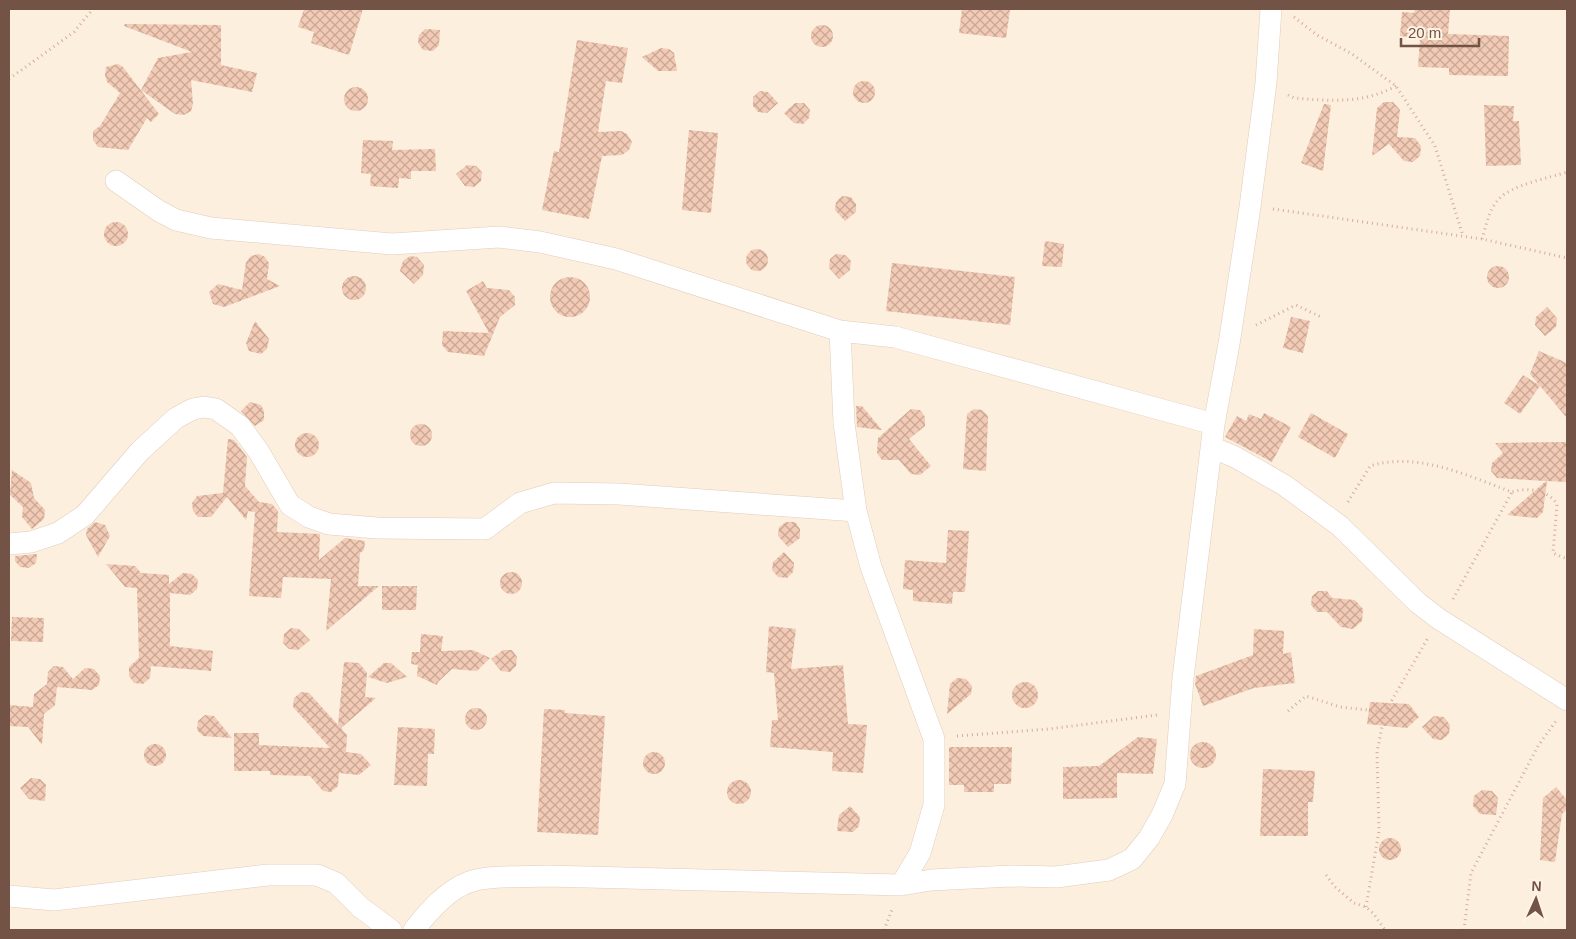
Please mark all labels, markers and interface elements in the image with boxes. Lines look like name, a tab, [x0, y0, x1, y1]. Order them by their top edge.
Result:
scale bar	[1401, 15, 1478, 47]
text: 20 m	[1408, 24, 1441, 41]
north arrow	[1511, 874, 1561, 924]
text: N	[1531, 878, 1542, 894]

